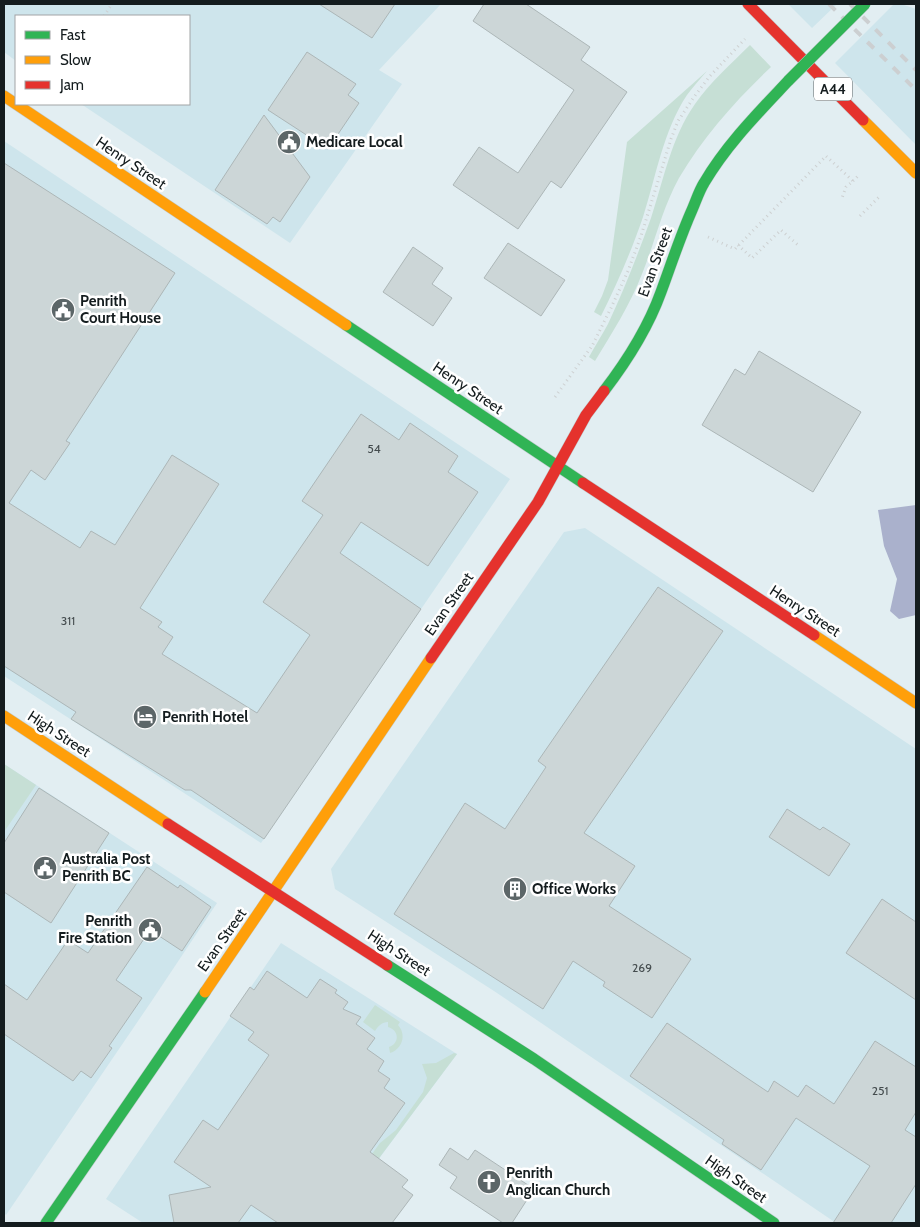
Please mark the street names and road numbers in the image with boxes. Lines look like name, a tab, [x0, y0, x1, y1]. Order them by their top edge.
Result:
road number: A44	[814, 78, 852, 100]
street label: Henry Street	[93, 133, 169, 193]
street label: Evan Street	[634, 225, 676, 299]
street label: Henry Street	[430, 358, 506, 418]
street label: Evan Street	[421, 569, 477, 639]
street label: Henry Street	[766, 581, 844, 641]
street label: High Street	[24, 707, 94, 761]
street label: Evan Street	[194, 905, 250, 975]
street label: High Street	[364, 926, 434, 980]
street label: High Street	[702, 1151, 770, 1207]

